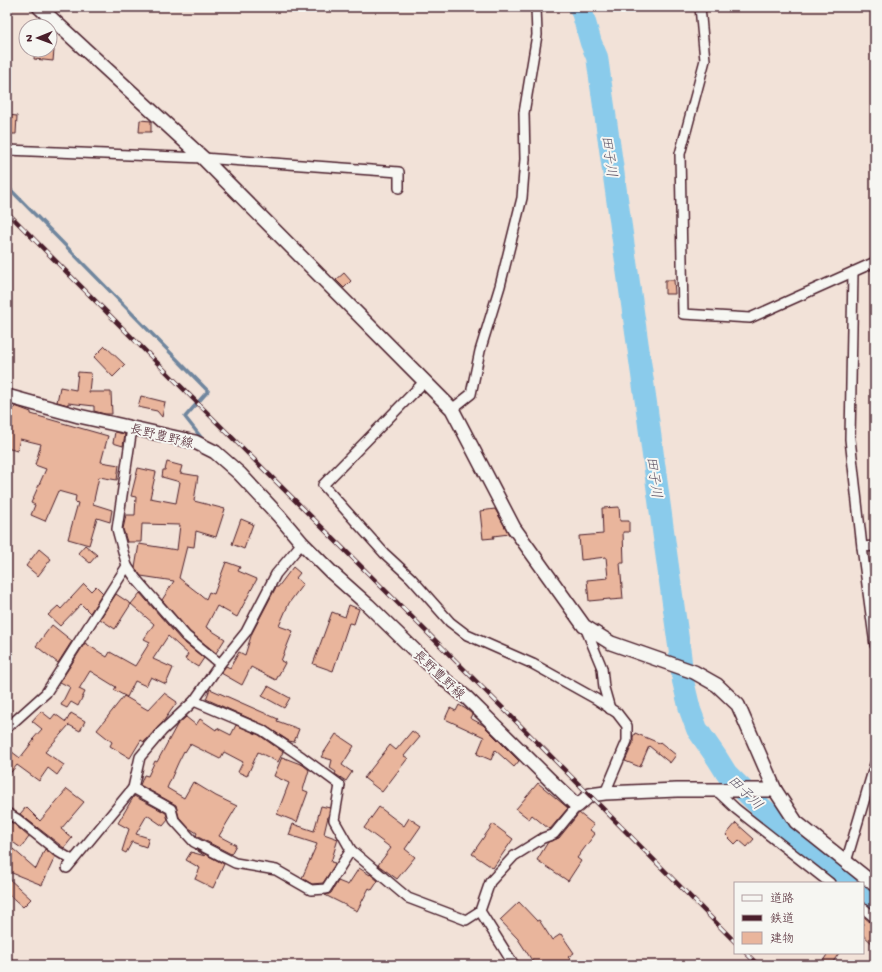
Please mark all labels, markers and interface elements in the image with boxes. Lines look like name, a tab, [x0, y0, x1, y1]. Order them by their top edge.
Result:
north arrow	[18, 18, 58, 58]
text: N	[24, 34, 36, 42]
water label: 田子川	[596, 134, 619, 178]
street label: 長野豊野線	[128, 421, 196, 453]
water label: 田子川	[641, 455, 664, 499]
street label: 長野豊野線	[409, 647, 469, 704]
water label: 田子川	[723, 773, 765, 815]
legend	[734, 882, 864, 954]
text: 道路	[770, 892, 794, 907]
text: 鉄道	[770, 912, 794, 927]
text: 建物	[770, 932, 794, 947]

